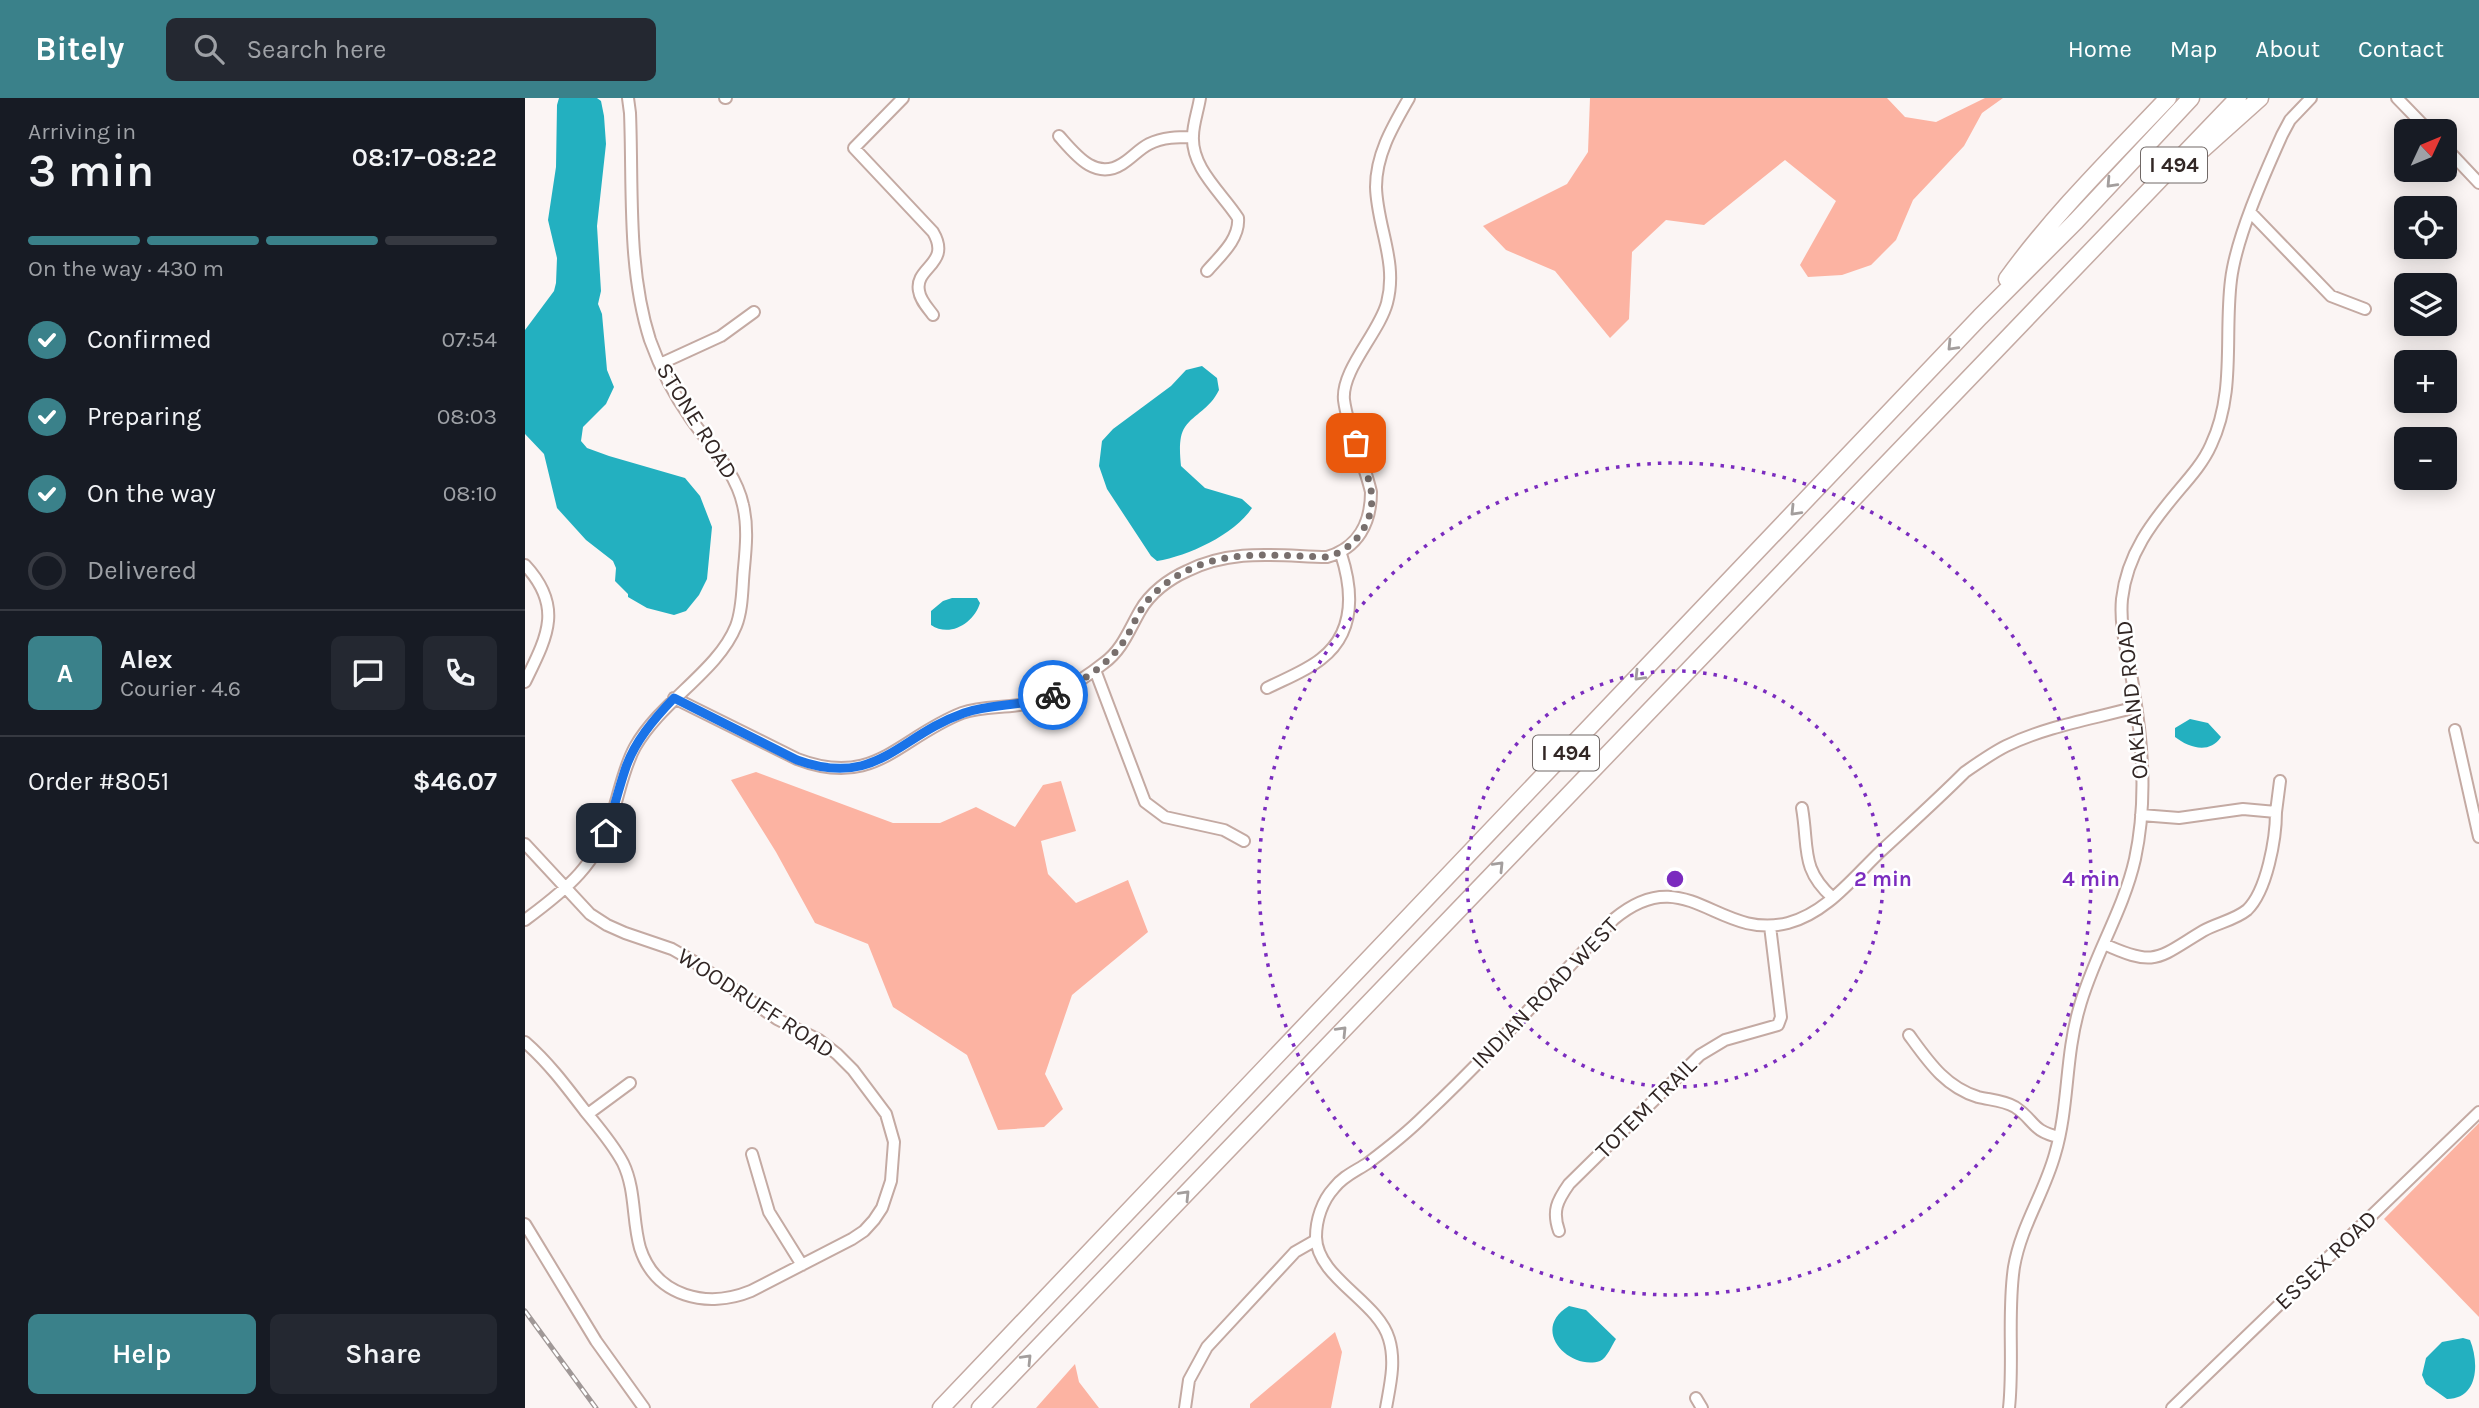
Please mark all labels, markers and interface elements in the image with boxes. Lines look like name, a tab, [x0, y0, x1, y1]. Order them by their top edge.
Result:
search box	[166, 18, 656, 81]
text: Bitely	[35, 30, 124, 68]
icon: search	[190, 30, 228, 68]
text: Search here	[246, 34, 386, 65]
text: Home	[2068, 35, 2132, 63]
text: Map	[2170, 35, 2217, 63]
text: About	[2255, 35, 2320, 63]
text: Contact	[2358, 35, 2444, 63]
text: Arriving in	[28, 118, 136, 145]
north arrow	[2394, 119, 2457, 182]
map controls	[2394, 119, 2457, 490]
text: 08:17–08:22	[352, 142, 497, 173]
text: 3 min	[28, 144, 154, 198]
road number: I 494	[2141, 148, 2207, 182]
one-way arrow	[2107, 175, 2119, 188]
button: locate	[2394, 196, 2457, 259]
text: On the way · 430 m	[28, 255, 224, 282]
button: layers	[2394, 273, 2457, 336]
icon: check	[28, 321, 66, 359]
text: Confirmed	[87, 324, 212, 355]
text: 07:54	[441, 326, 497, 353]
one-way arrow	[1948, 338, 1960, 351]
button: +	[2394, 350, 2457, 413]
street label: STONE ROAD	[651, 358, 743, 484]
icon: check	[28, 398, 66, 436]
text: Preparing	[87, 401, 201, 432]
text: 08:03	[437, 403, 497, 430]
pin	[1326, 413, 1386, 473]
icon: bag	[1337, 424, 1375, 462]
button: −	[2394, 427, 2457, 490]
icon: check	[28, 475, 66, 513]
text: On the way	[87, 478, 216, 509]
text: 08:10	[443, 480, 497, 507]
one-way arrow	[1791, 503, 1804, 516]
text: Delivered	[87, 555, 197, 586]
street label: OAKLAND ROAD	[2110, 619, 2154, 781]
button: chat	[331, 636, 405, 710]
button: phone	[423, 636, 497, 710]
text: Alex	[120, 644, 172, 675]
text: A	[57, 658, 73, 689]
courier	[1018, 660, 1088, 730]
one-way arrow	[1634, 668, 1647, 681]
text: Courier · 4.6	[120, 675, 241, 702]
icon: bike	[1034, 676, 1072, 714]
road number: I 494	[1533, 736, 1599, 770]
text: Order #8051	[28, 766, 169, 797]
text: $46.07	[413, 766, 497, 797]
pin	[576, 803, 636, 863]
icon: home	[587, 814, 625, 852]
one-way arrow	[1490, 861, 1503, 874]
centre of rings	[1663, 867, 1687, 891]
text: 2 min	[1854, 867, 1912, 891]
text: 4 min	[2062, 867, 2120, 891]
street label: INDIAN ROAD WEST	[1466, 911, 1624, 1074]
street label: WOODRUFF ROAD	[673, 942, 839, 1064]
one-way arrow	[1333, 1026, 1346, 1039]
street label: TOTEM TRAIL	[1590, 1052, 1702, 1164]
one-way arrow	[1176, 1190, 1189, 1203]
street label: ESSEX ROAD	[2269, 1205, 2383, 1315]
button: Help	[28, 1314, 256, 1394]
button: Share	[270, 1314, 497, 1394]
one-way arrow	[1018, 1354, 1031, 1367]

